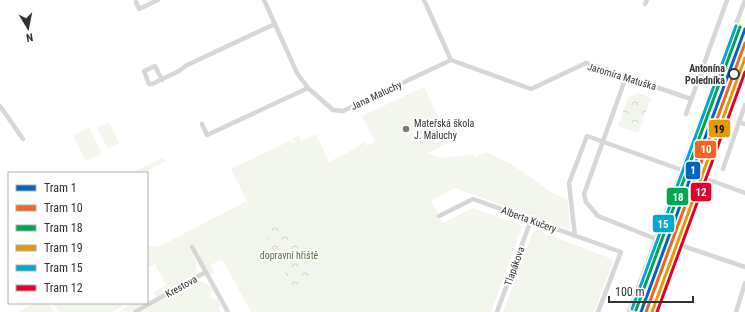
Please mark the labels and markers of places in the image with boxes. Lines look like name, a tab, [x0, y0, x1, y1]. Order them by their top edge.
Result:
place label: Antonína Poledníka	[685, 63, 725, 86]
marker: Antonína Poledníka	[728, 68, 740, 80]
place label: Mateřská škola J. Maluchy	[414, 118, 475, 141]
marker: Mateřská škola J. Maluchy	[401, 124, 411, 134]

